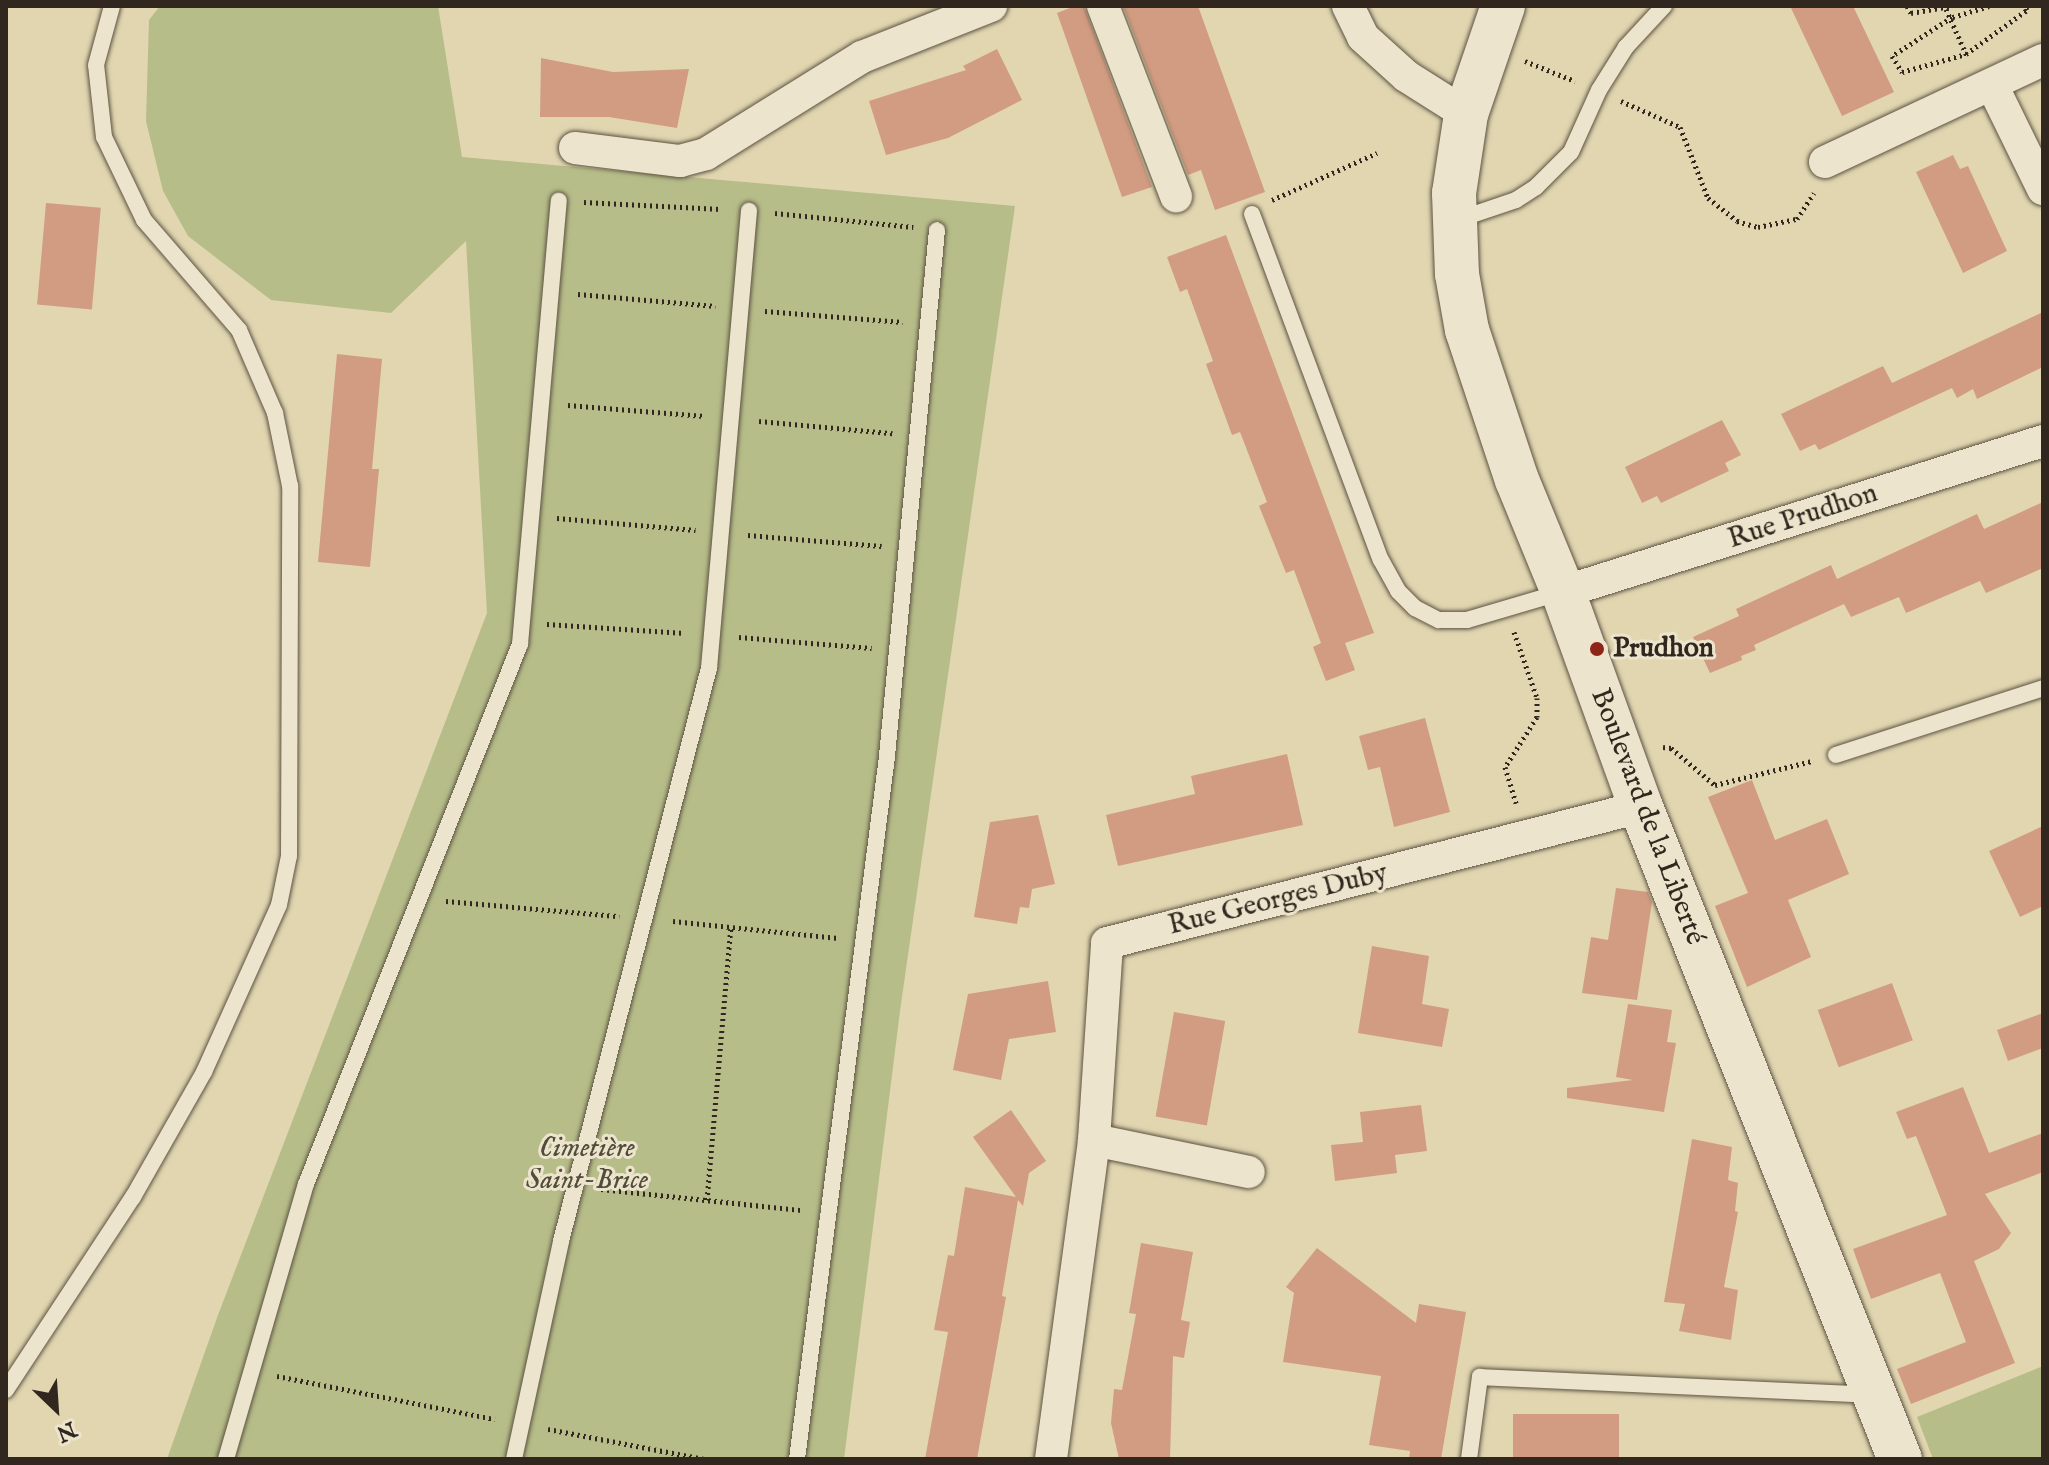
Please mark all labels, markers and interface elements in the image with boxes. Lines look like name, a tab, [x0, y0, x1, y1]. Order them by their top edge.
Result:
street label: Rue Prudhon	[1724, 477, 1882, 557]
place label: Prudhon	[1613, 632, 1714, 666]
marker: Prudhon	[1588, 640, 1606, 658]
street label: Boulevard de la Liberté	[1583, 684, 1711, 950]
street label: Rue Georges Duby	[1165, 857, 1391, 943]
park label: Cimetière Saint-Brice	[526, 1132, 648, 1198]
north arrow	[16, 1369, 96, 1449]
text: N	[52, 1414, 81, 1447]

